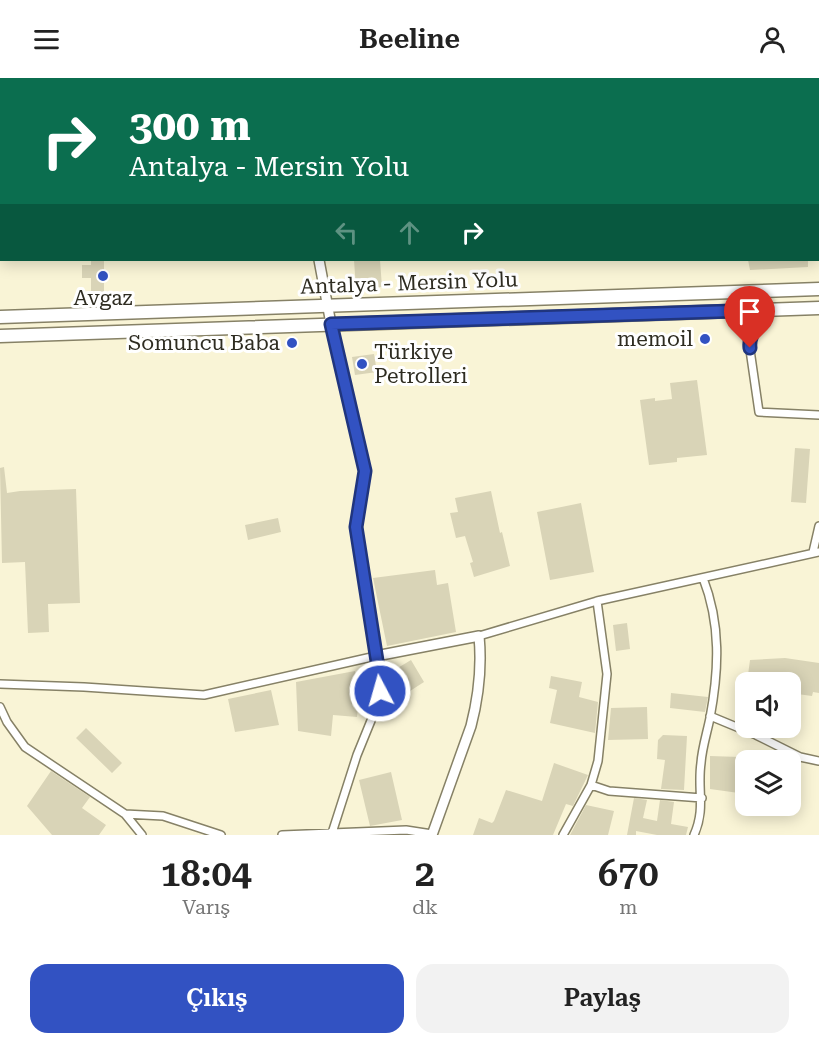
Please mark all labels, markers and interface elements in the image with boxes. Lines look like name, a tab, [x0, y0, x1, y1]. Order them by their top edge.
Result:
icon: menu	[30, 23, 63, 56]
text: Beeline	[359, 23, 460, 55]
icon: person	[756, 23, 789, 56]
text: 300 m	[129, 101, 251, 150]
icon: right	[30, 102, 108, 180]
text: Antalya - Mersin Yolu	[129, 151, 409, 183]
icon: left	[330, 216, 363, 249]
icon: ahead	[393, 216, 426, 249]
icon: right	[456, 216, 489, 249]
street label: Antalya - Mersin Yolu	[300, 267, 518, 299]
marker: Avgaz	[96, 269, 110, 283]
place label: Avgaz	[74, 286, 133, 310]
pin	[724, 286, 775, 348]
icon: arrive	[733, 295, 766, 328]
place label: memoil	[617, 327, 694, 351]
place label: Somuncu Baba	[128, 331, 281, 355]
marker: memoil	[698, 332, 712, 346]
marker: Somuncu Baba	[285, 336, 299, 350]
place label: Türkiye Petrolleri	[374, 340, 468, 388]
marker: Türkiye Petrolleri	[355, 357, 369, 371]
position arrow	[348, 659, 412, 723]
map controls	[735, 672, 801, 816]
button: sound	[735, 672, 801, 738]
button: layers	[735, 750, 801, 816]
text: 18:04	[160, 853, 252, 895]
text: 2	[415, 853, 435, 895]
text: 670	[598, 853, 659, 895]
text: Varış	[182, 895, 230, 919]
text: dk	[412, 895, 438, 919]
text: m	[619, 895, 637, 919]
button: Çıkış	[30, 964, 404, 1033]
button: Paylaş	[416, 964, 789, 1033]

